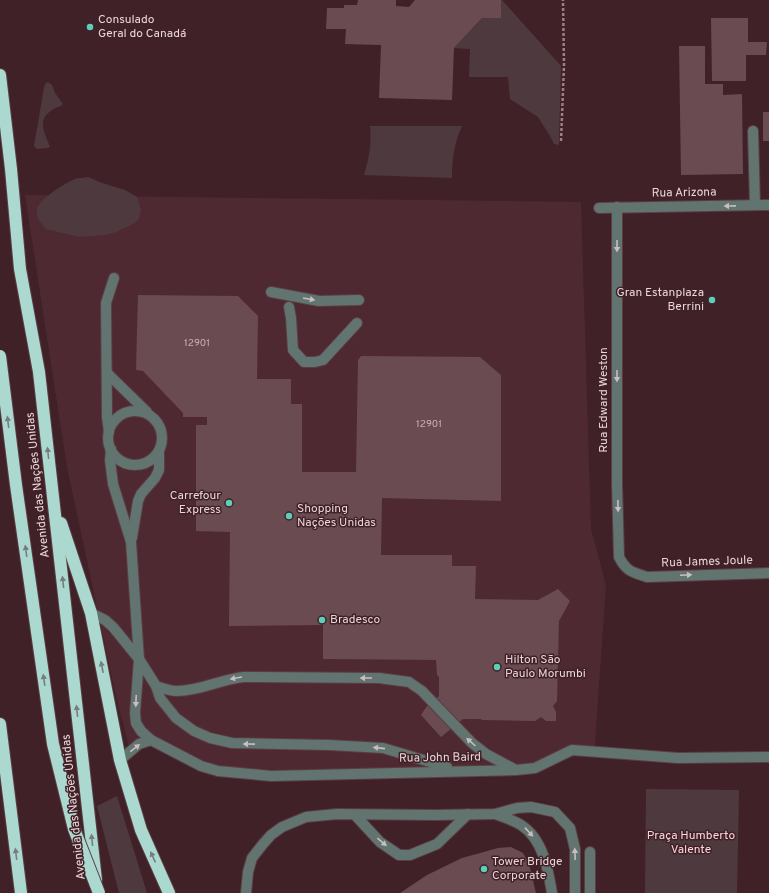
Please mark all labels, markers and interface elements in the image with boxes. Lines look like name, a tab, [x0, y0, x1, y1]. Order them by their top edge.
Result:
place label: Consulado Geral do Canadá	[98, 12, 186, 42]
marker: Consulado Geral do Canadá	[85, 22, 95, 32]
street label: Rua Arizona	[651, 184, 717, 202]
one-way arrow	[724, 202, 736, 209]
one-way arrow	[614, 240, 620, 253]
place label: Gran Estanplaza Berrini	[616, 285, 704, 315]
marker: Gran Estanplaza Berrini	[707, 295, 717, 305]
one-way arrow	[303, 296, 316, 302]
house number: 12901	[184, 337, 210, 350]
street label: Rua Edward Weston	[596, 347, 612, 453]
one-way arrow	[614, 370, 620, 383]
street label: Avenida das Nações Unidas	[22, 411, 54, 559]
one-way arrow	[5, 416, 12, 428]
house number: 12901	[416, 418, 442, 431]
one-way arrow	[45, 447, 52, 459]
place label: Carrefour Express	[170, 488, 221, 518]
marker: Carrefour Express	[224, 498, 234, 508]
one-way arrow	[615, 500, 621, 513]
place label: Shopping Nações Unidas	[297, 501, 376, 531]
marker: Shopping Nações Unidas	[284, 511, 294, 521]
one-way arrow	[23, 545, 29, 557]
street label: Rua James Joule	[661, 552, 753, 572]
one-way arrow	[680, 572, 692, 579]
one-way arrow	[59, 576, 66, 588]
place label: Bradesco	[330, 612, 380, 628]
marker: Bradesco	[317, 615, 327, 625]
place label: Hilton São Paulo Morumbi	[505, 652, 586, 682]
one-way arrow	[99, 661, 105, 673]
marker: Hilton São Paulo Morumbi	[492, 662, 502, 672]
one-way arrow	[41, 674, 47, 686]
one-way arrow	[359, 675, 372, 681]
one-way arrow	[230, 676, 242, 682]
one-way arrow	[132, 695, 139, 707]
one-way arrow	[74, 705, 80, 717]
street label: Avenida das Nações Unidas	[58, 733, 90, 881]
one-way arrow	[467, 738, 476, 747]
one-way arrow	[243, 740, 255, 747]
one-way arrow	[129, 743, 140, 752]
one-way arrow	[373, 745, 385, 751]
street label: Rua John Baird	[399, 749, 481, 767]
one-way arrow	[524, 827, 533, 837]
park label: Praça Humberto Valente	[647, 828, 735, 858]
one-way arrow	[88, 834, 95, 846]
one-way arrow	[377, 838, 387, 847]
one-way arrow	[572, 847, 578, 860]
one-way arrow	[13, 848, 19, 860]
one-way arrow	[150, 852, 156, 863]
place label: Tower Bridge Corporate	[492, 854, 562, 884]
marker: Tower Bridge Corporate	[479, 864, 489, 874]

